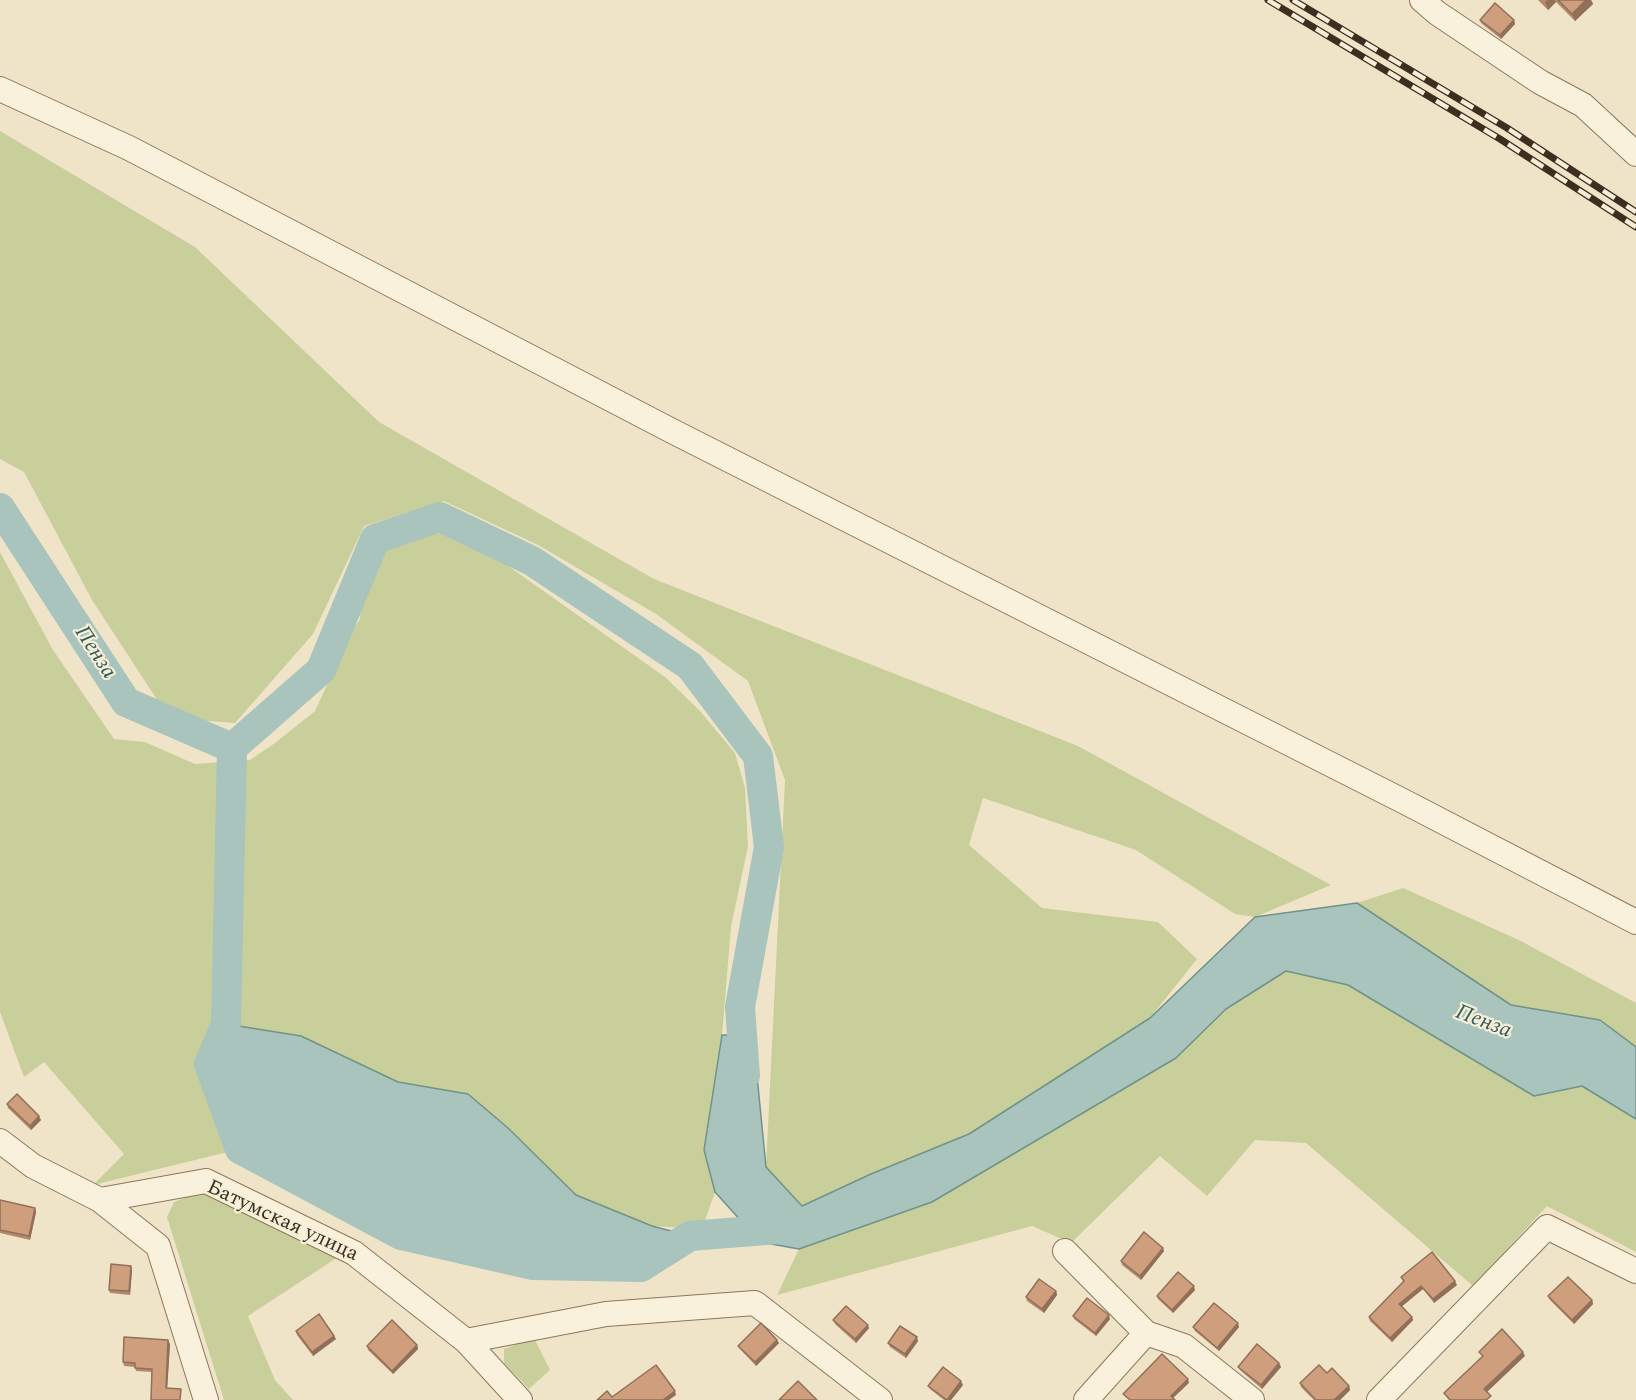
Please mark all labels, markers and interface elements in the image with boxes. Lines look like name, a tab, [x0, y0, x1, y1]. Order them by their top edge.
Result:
water label: Пенза	[67, 622, 121, 684]
water label: Пенза	[1451, 1000, 1515, 1046]
street label: Батумская улица	[202, 1176, 362, 1268]

